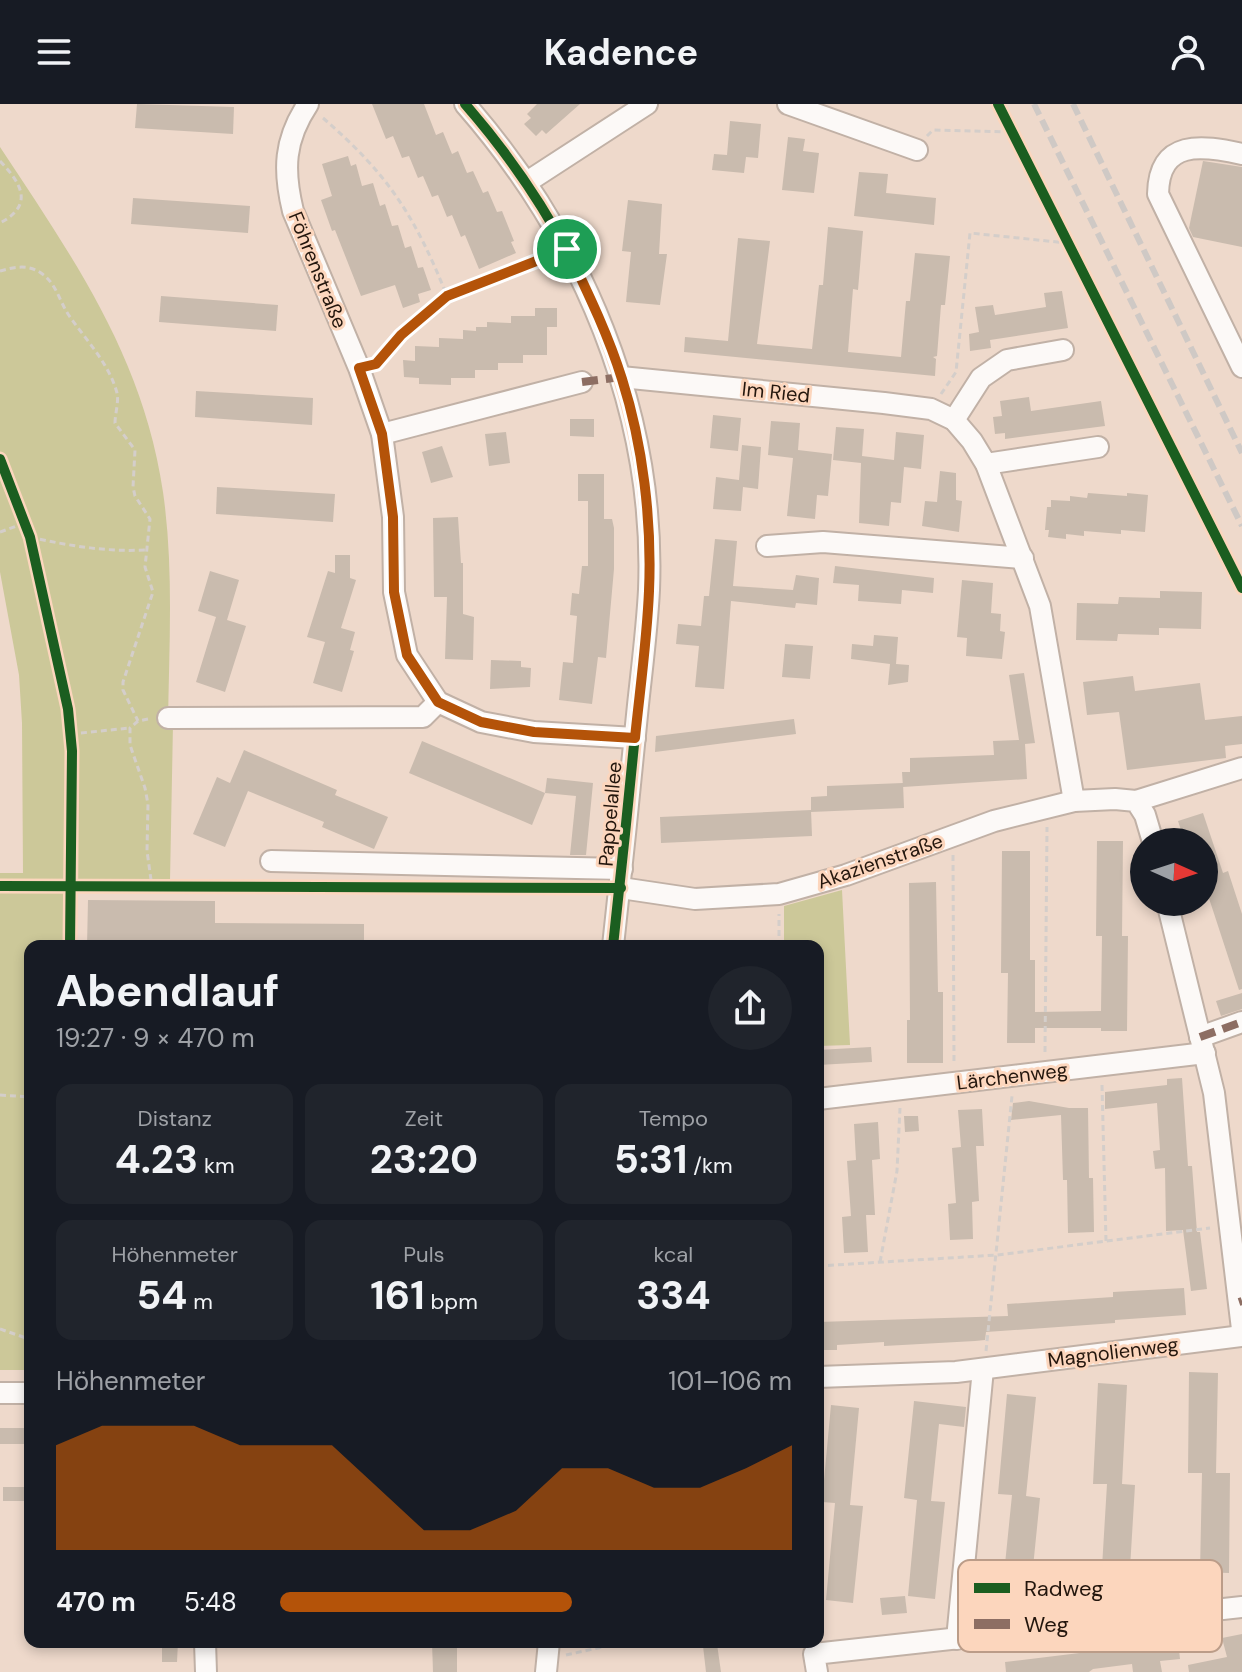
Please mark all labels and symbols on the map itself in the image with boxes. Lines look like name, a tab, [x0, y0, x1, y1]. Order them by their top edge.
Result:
street label: Föhrenstraße	[283, 208, 353, 332]
pin	[533, 215, 601, 283]
street label: Im Ried	[741, 375, 811, 409]
street label: Pappelallee	[592, 760, 628, 868]
street label: Akazienstraße	[814, 827, 946, 895]
north arrow	[1130, 828, 1218, 916]
street label: Lärchenweg	[955, 1056, 1069, 1096]
street label: Magnolienweg	[1046, 1331, 1180, 1373]
legend	[958, 1560, 1222, 1652]
text: Radweg	[1024, 1574, 1104, 1603]
text: Weg	[1024, 1610, 1069, 1639]

